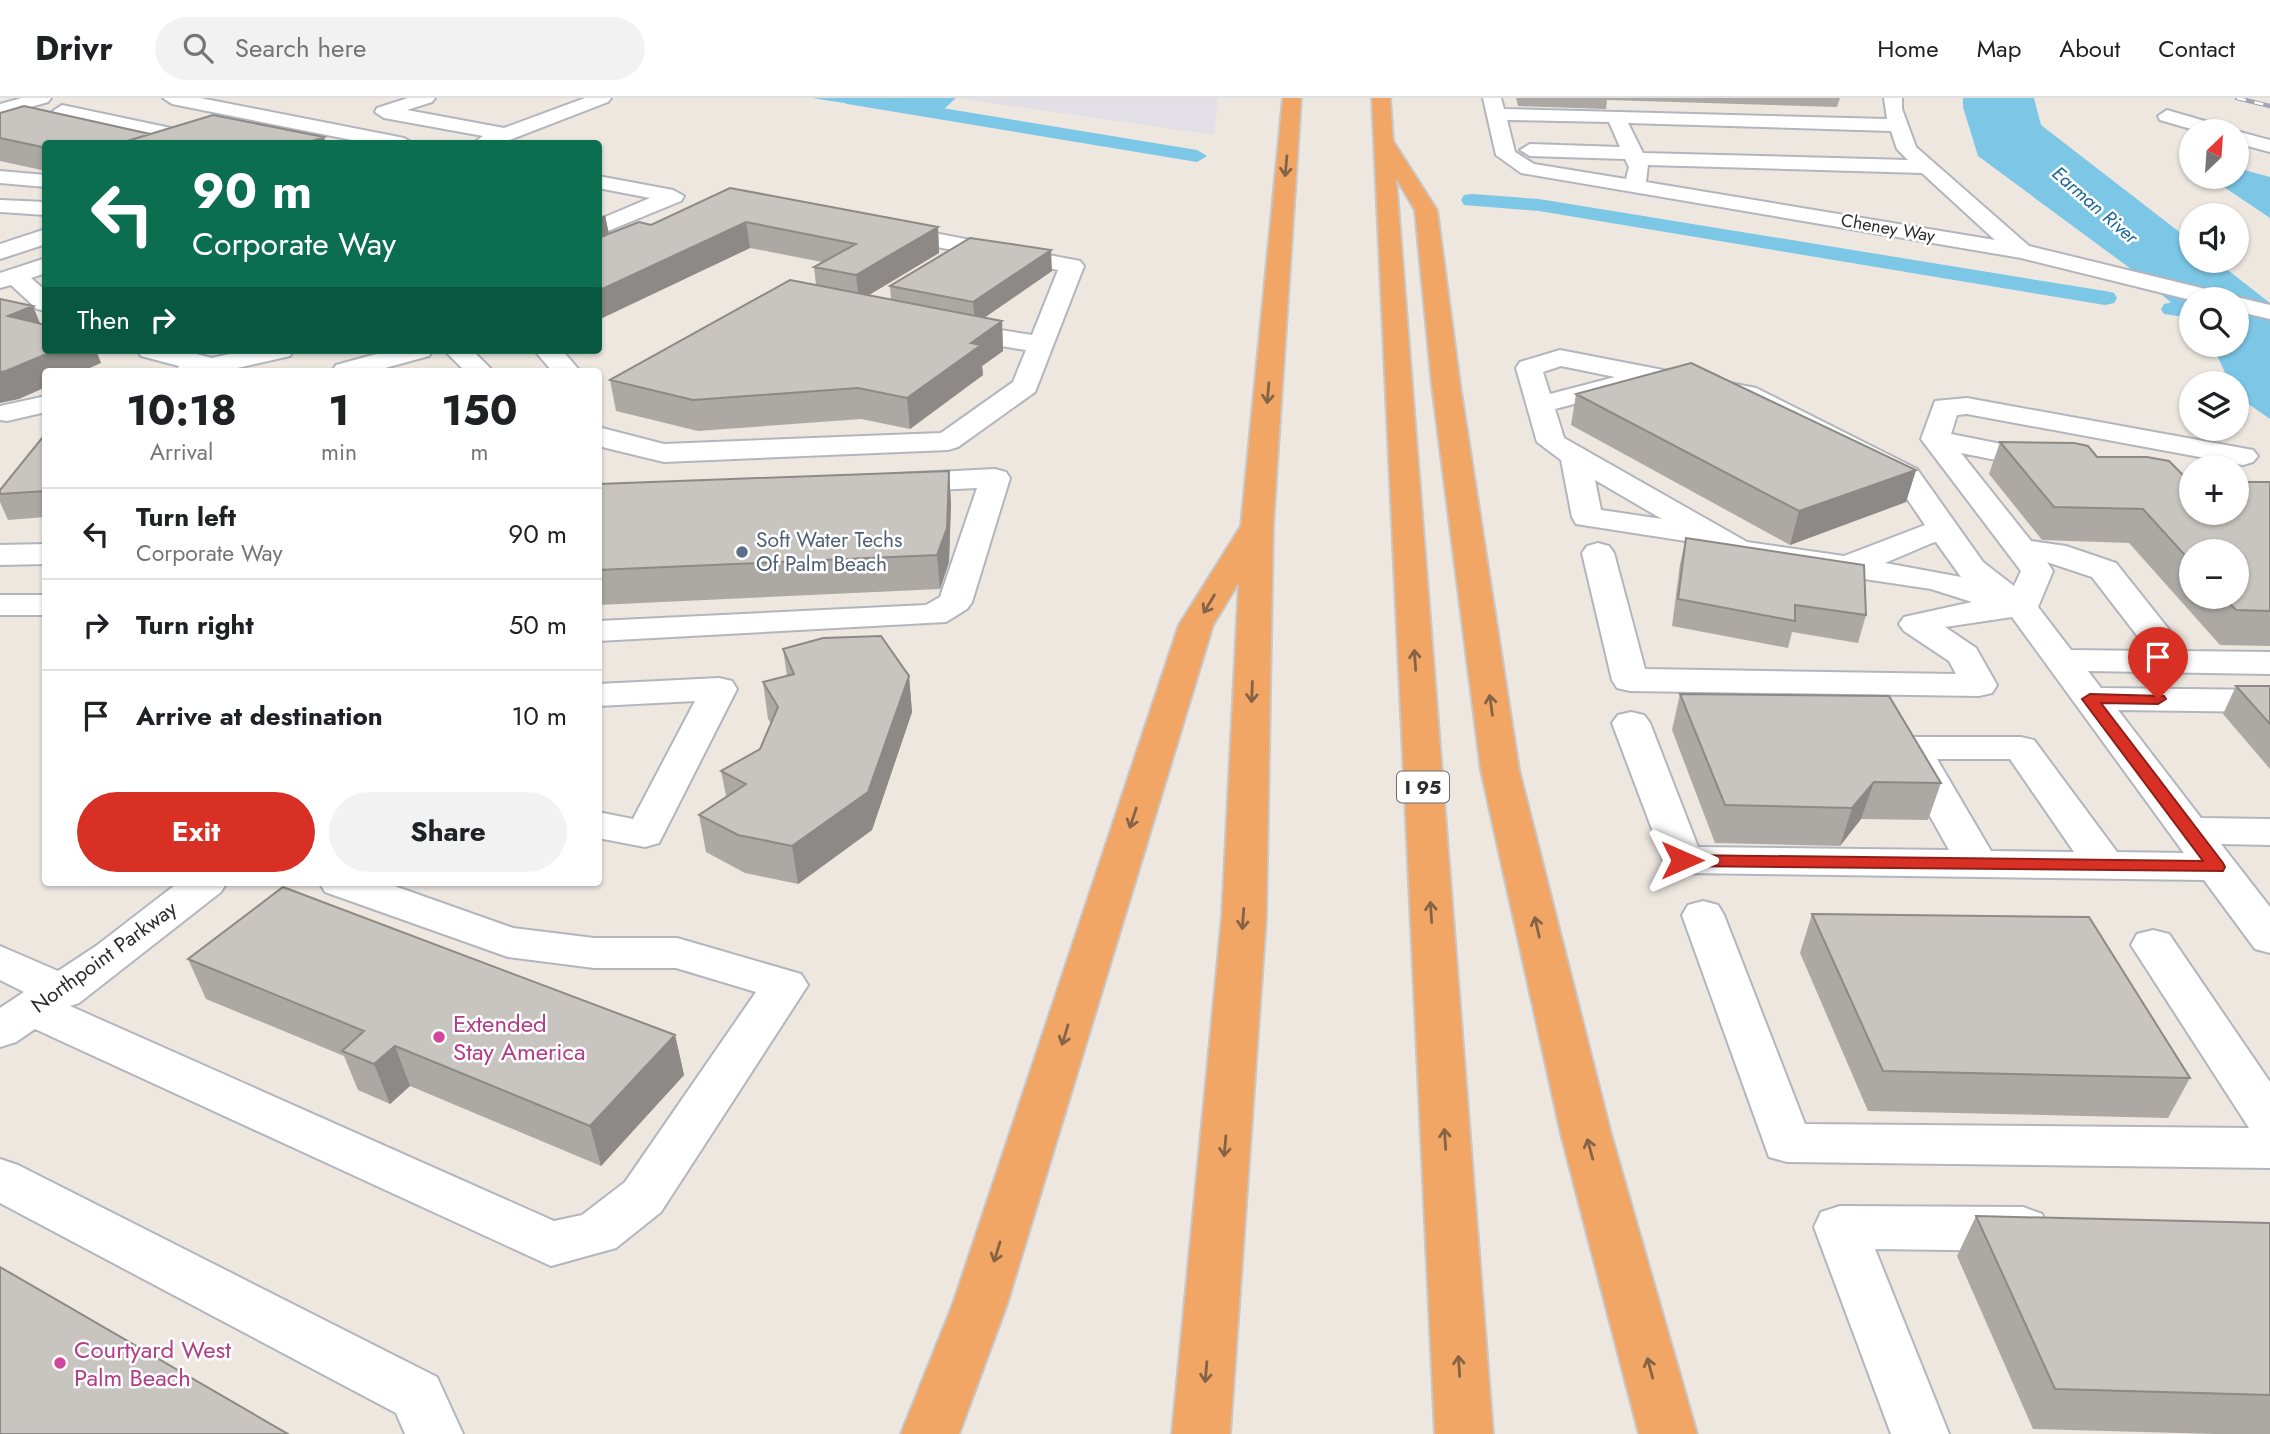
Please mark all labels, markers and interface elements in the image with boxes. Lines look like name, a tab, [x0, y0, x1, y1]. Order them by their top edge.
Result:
search box	[155, 17, 645, 80]
text: Drivr	[35, 25, 113, 72]
icon: search	[179, 29, 217, 67]
text: Search here	[235, 29, 366, 67]
text: Home	[1877, 31, 1939, 66]
text: Map	[1977, 31, 2021, 66]
text: About	[2059, 31, 2120, 66]
text: Contact	[2158, 31, 2235, 66]
north arrow	[2179, 119, 2249, 189]
map controls	[2179, 119, 2249, 609]
one-way arrow	[1279, 154, 1292, 177]
text: 90 m	[192, 156, 312, 226]
water label: Earman River	[2046, 160, 2145, 251]
icon: left	[77, 168, 168, 259]
button: sound	[2179, 203, 2249, 273]
street label: Cheney Way	[1839, 207, 1937, 249]
text: Corporate Way	[192, 221, 396, 267]
button: search	[2179, 287, 2249, 357]
text: Then	[77, 301, 130, 339]
icon: right	[144, 301, 182, 339]
button: layers	[2179, 371, 2249, 441]
text: 10:18	[126, 380, 237, 441]
text: 1	[328, 380, 350, 441]
text: 150	[441, 380, 518, 441]
one-way arrow	[1261, 381, 1274, 404]
text: Arrival	[150, 435, 213, 469]
text: min	[321, 435, 357, 469]
text: m	[471, 435, 488, 469]
button: +	[2179, 455, 2249, 525]
text: Turn left	[136, 498, 236, 536]
icon: left	[77, 515, 115, 553]
text: 90 m	[508, 515, 567, 553]
place label: Soft Water Techs Of Palm Beach	[756, 525, 902, 579]
text: Corporate Way	[136, 536, 283, 570]
button: −	[2179, 539, 2249, 609]
marker: Soft Water Techs Of Palm Beach	[734, 544, 750, 560]
one-way arrow	[1202, 594, 1216, 614]
icon: right	[77, 606, 115, 644]
text: Turn right	[136, 606, 254, 644]
text: 50 m	[509, 606, 567, 644]
pin	[2128, 627, 2188, 699]
icon: arrive	[2139, 638, 2177, 676]
one-way arrow	[1409, 649, 1422, 672]
one-way arrow	[1245, 680, 1258, 703]
one-way arrow	[1484, 694, 1497, 717]
icon: arrive	[77, 697, 115, 735]
text: Arrive at destination	[136, 697, 383, 735]
text: 10 m	[512, 697, 567, 735]
road number: I 95	[1397, 772, 1449, 802]
button: Exit	[77, 792, 315, 872]
button: Share	[329, 792, 567, 872]
one-way arrow	[1126, 807, 1139, 829]
position arrow	[1645, 823, 1719, 897]
street label: Northpoint Parkway	[25, 893, 184, 1020]
one-way arrow	[1424, 901, 1437, 924]
one-way arrow	[1237, 907, 1250, 930]
one-way arrow	[1530, 917, 1543, 939]
place label: Extended Stay America	[453, 1006, 586, 1069]
one-way arrow	[1057, 1024, 1070, 1046]
marker: Extended Stay America	[431, 1029, 447, 1045]
one-way arrow	[1438, 1128, 1451, 1151]
one-way arrow	[1218, 1134, 1231, 1156]
one-way arrow	[1583, 1138, 1596, 1160]
one-way arrow	[989, 1241, 1002, 1263]
place label: Courtyard West Palm Beach	[74, 1332, 231, 1395]
marker: Courtyard West Palm Beach	[52, 1355, 68, 1371]
one-way arrow	[1453, 1355, 1466, 1378]
one-way arrow	[1643, 1357, 1656, 1380]
one-way arrow	[1199, 1361, 1212, 1383]

